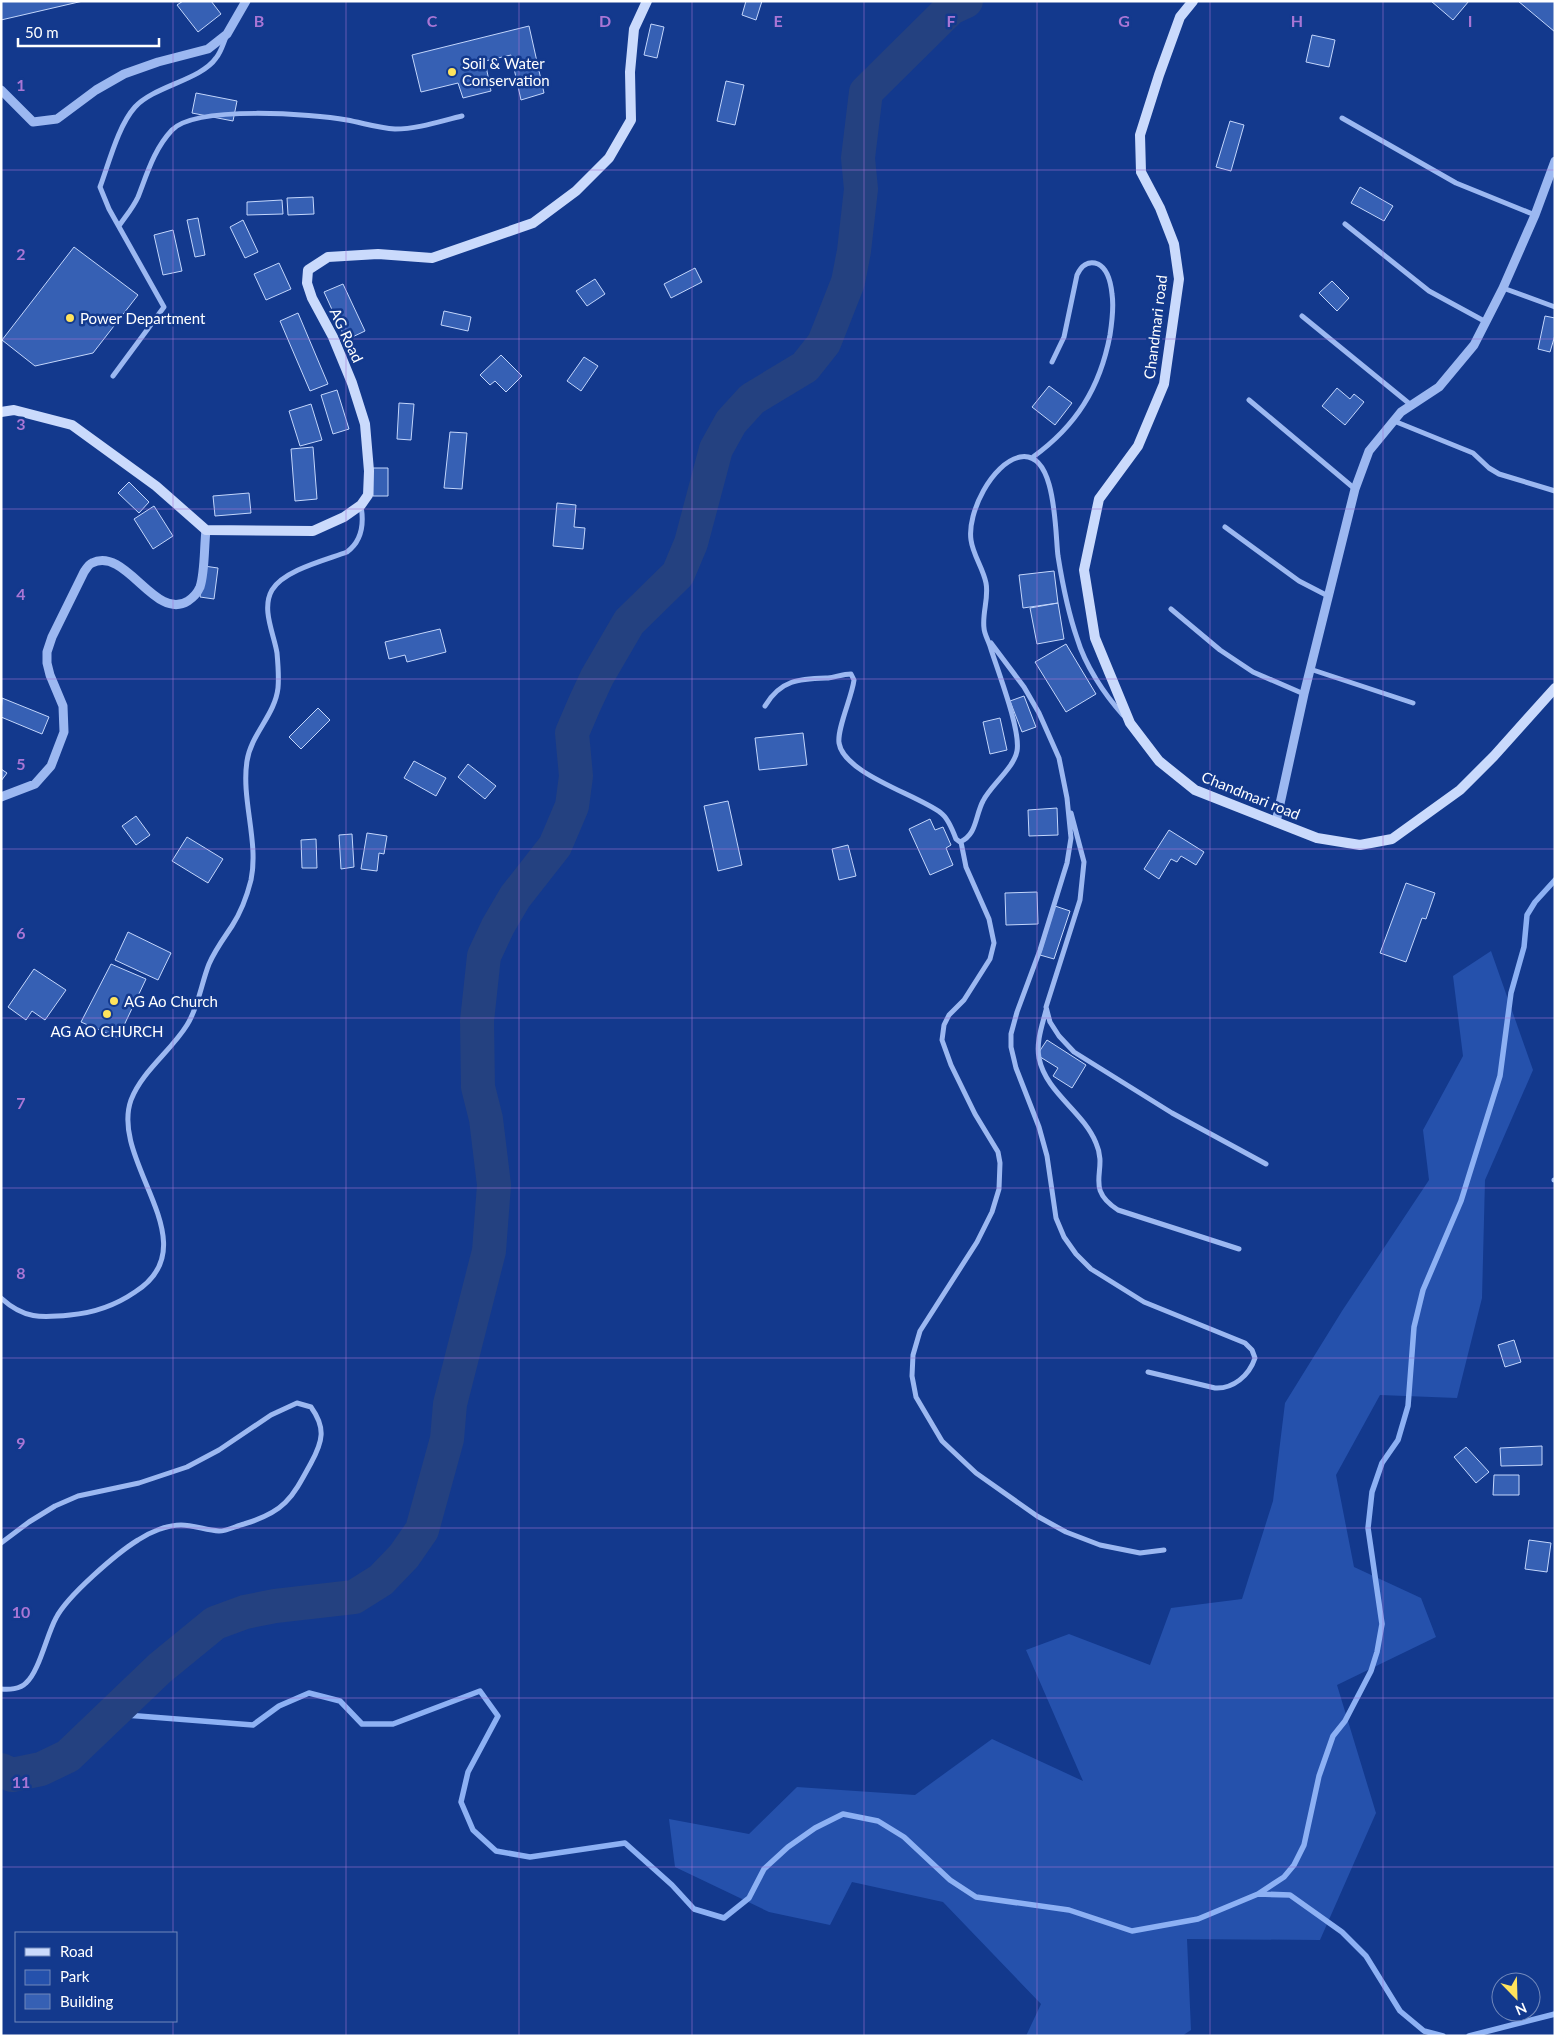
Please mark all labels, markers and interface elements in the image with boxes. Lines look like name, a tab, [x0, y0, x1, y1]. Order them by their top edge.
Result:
text: B	[254, 11, 264, 30]
text: C	[427, 11, 438, 30]
text: D	[599, 11, 611, 30]
text: E	[773, 11, 783, 30]
text: F	[946, 11, 956, 30]
text: G	[1118, 11, 1130, 30]
text: H	[1291, 11, 1303, 30]
text: I	[1468, 11, 1472, 30]
scale bar	[18, 15, 159, 47]
text: 50 m	[25, 23, 59, 41]
place label: Soil & Water Conservation	[462, 54, 550, 89]
marker: Soil & Water Conservation	[446, 66, 458, 78]
text: 1	[16, 75, 26, 94]
text: 2	[16, 244, 26, 263]
street label: Chandmari road	[1140, 274, 1170, 380]
street label: AG Road	[327, 305, 367, 365]
place label: Power Department	[80, 309, 206, 327]
marker: Power Department	[64, 312, 76, 324]
text: 3	[16, 414, 26, 433]
text: 4	[16, 584, 26, 603]
text: 5	[16, 754, 26, 773]
street label: Chandmari road	[1199, 767, 1303, 823]
text: 6	[16, 923, 26, 942]
place label: AG Ao Church	[124, 992, 218, 1010]
marker: AG Ao Church	[108, 995, 120, 1007]
marker: AG AO CHURCH	[101, 1008, 113, 1020]
place label: AG AO CHURCH	[50, 1022, 164, 1040]
text: 7	[16, 1093, 26, 1112]
text: 8	[16, 1263, 26, 1282]
text: 9	[16, 1433, 26, 1452]
text: 10	[12, 1602, 30, 1621]
text: 11	[12, 1772, 30, 1791]
legend	[15, 1932, 178, 2022]
text: Road	[60, 1942, 93, 1960]
text: Park	[60, 1967, 90, 1985]
north arrow	[1491, 1972, 1541, 2022]
text: Building	[60, 1992, 113, 2010]
text: N	[1513, 1999, 1530, 2019]

